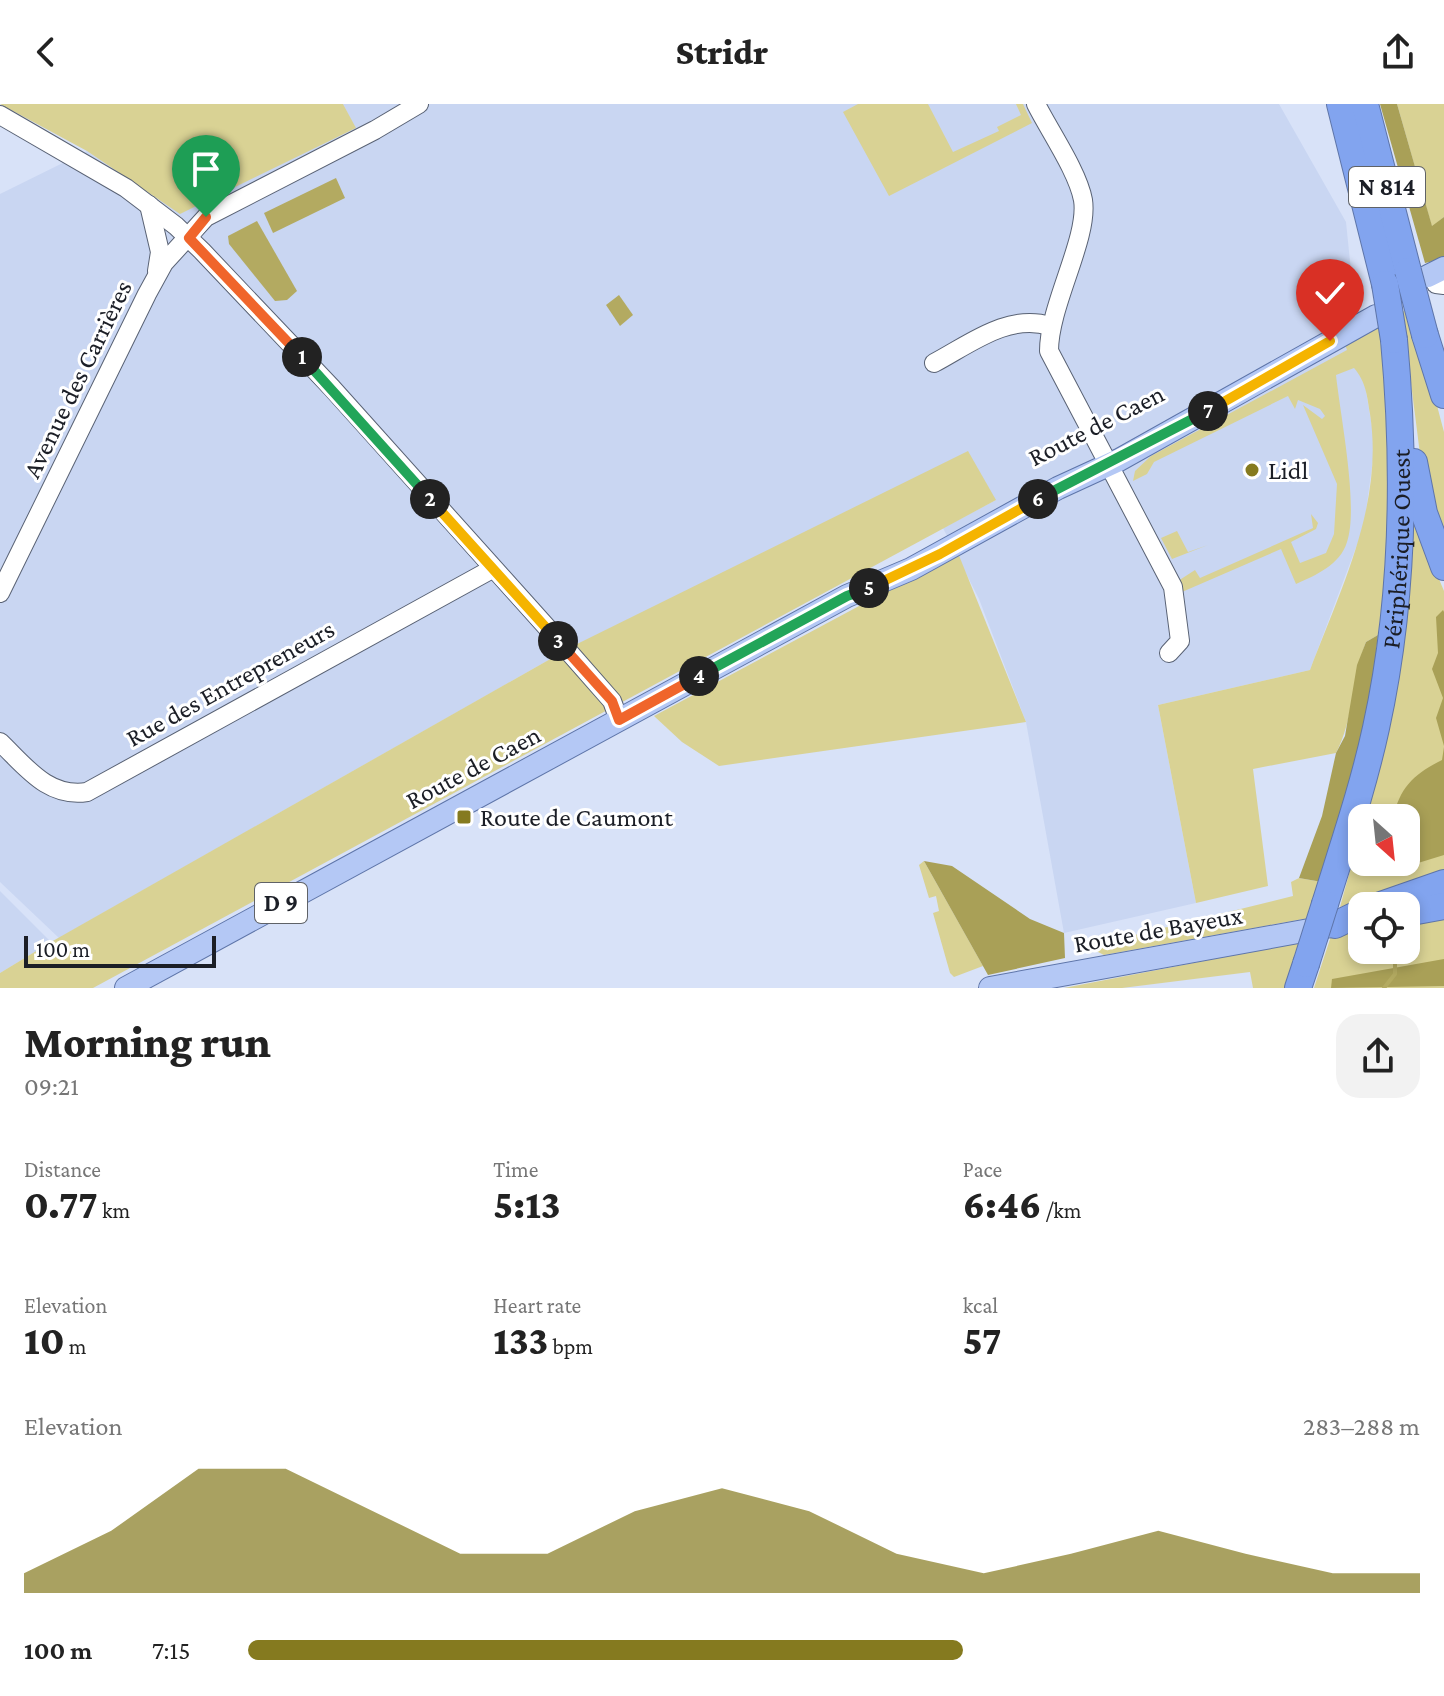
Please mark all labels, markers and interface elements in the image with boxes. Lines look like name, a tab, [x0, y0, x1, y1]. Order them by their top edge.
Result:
icon: back	[24, 30, 68, 74]
icon: share	[1376, 30, 1420, 74]
text: Stridr	[676, 32, 768, 72]
pin	[172, 135, 240, 217]
icon: arrive	[184, 147, 228, 191]
road number: N 814	[1349, 167, 1425, 207]
pin	[1296, 259, 1364, 341]
icon: check	[1308, 271, 1352, 315]
street label: Avenue des Carrières	[17, 276, 138, 483]
pin: 1	[282, 337, 322, 377]
text: 1	[298, 344, 306, 369]
street label: Route de Caen	[1024, 379, 1169, 472]
pin: 7	[1188, 391, 1228, 431]
text: 7	[1203, 398, 1213, 423]
street label: Périphérique Ouest	[1376, 448, 1416, 651]
place label: Lidl	[1268, 456, 1308, 485]
marker: Lidl	[1243, 461, 1261, 479]
pin: 2	[410, 479, 450, 519]
pin: 6	[1018, 479, 1058, 519]
text: 2	[424, 486, 436, 511]
text: 6	[1032, 486, 1044, 511]
pin: 5	[849, 568, 889, 608]
text: 5	[864, 575, 874, 600]
street label: Rue des Entrepreneurs	[121, 614, 339, 753]
pin: 3	[538, 621, 578, 661]
text: 3	[553, 628, 563, 653]
pin: 4	[679, 656, 719, 696]
text: 4	[693, 663, 705, 688]
street label: Route de Caen	[401, 720, 545, 815]
place label: Route de Caumont	[480, 803, 673, 832]
north arrow	[1348, 804, 1420, 876]
map controls	[1348, 804, 1420, 964]
marker: Route de Caumont	[455, 808, 473, 826]
road number: D 9	[255, 883, 307, 923]
button: locate	[1348, 892, 1420, 964]
street label: Route de Bayeux	[1071, 900, 1245, 959]
scale bar	[24, 932, 216, 968]
text: 100 m	[36, 937, 90, 962]
button: share	[1336, 1014, 1420, 1098]
text: Morning run	[24, 1018, 271, 1066]
text: 09:21	[24, 1072, 79, 1101]
text: Distance	[24, 1157, 101, 1182]
text: Time	[493, 1157, 538, 1182]
text: Pace	[963, 1157, 1002, 1182]
text: 0.77	[24, 1182, 98, 1227]
text: 5:13	[493, 1182, 561, 1227]
text: 6:46	[963, 1182, 1041, 1227]
text: km	[98, 1198, 130, 1223]
text: /km	[1041, 1198, 1082, 1223]
text: Elevation	[24, 1293, 107, 1318]
text: Heart rate	[493, 1293, 581, 1318]
text: kcal	[963, 1293, 998, 1318]
text: 10	[24, 1318, 65, 1363]
text: 133	[493, 1318, 548, 1363]
text: 57	[963, 1318, 1002, 1363]
text: m	[65, 1334, 86, 1359]
text: bpm	[548, 1334, 593, 1359]
text: Elevation	[24, 1412, 122, 1441]
text: 283–288 m	[1303, 1412, 1420, 1441]
text: 100 m	[24, 1636, 92, 1665]
text: 7:15	[152, 1636, 190, 1665]

